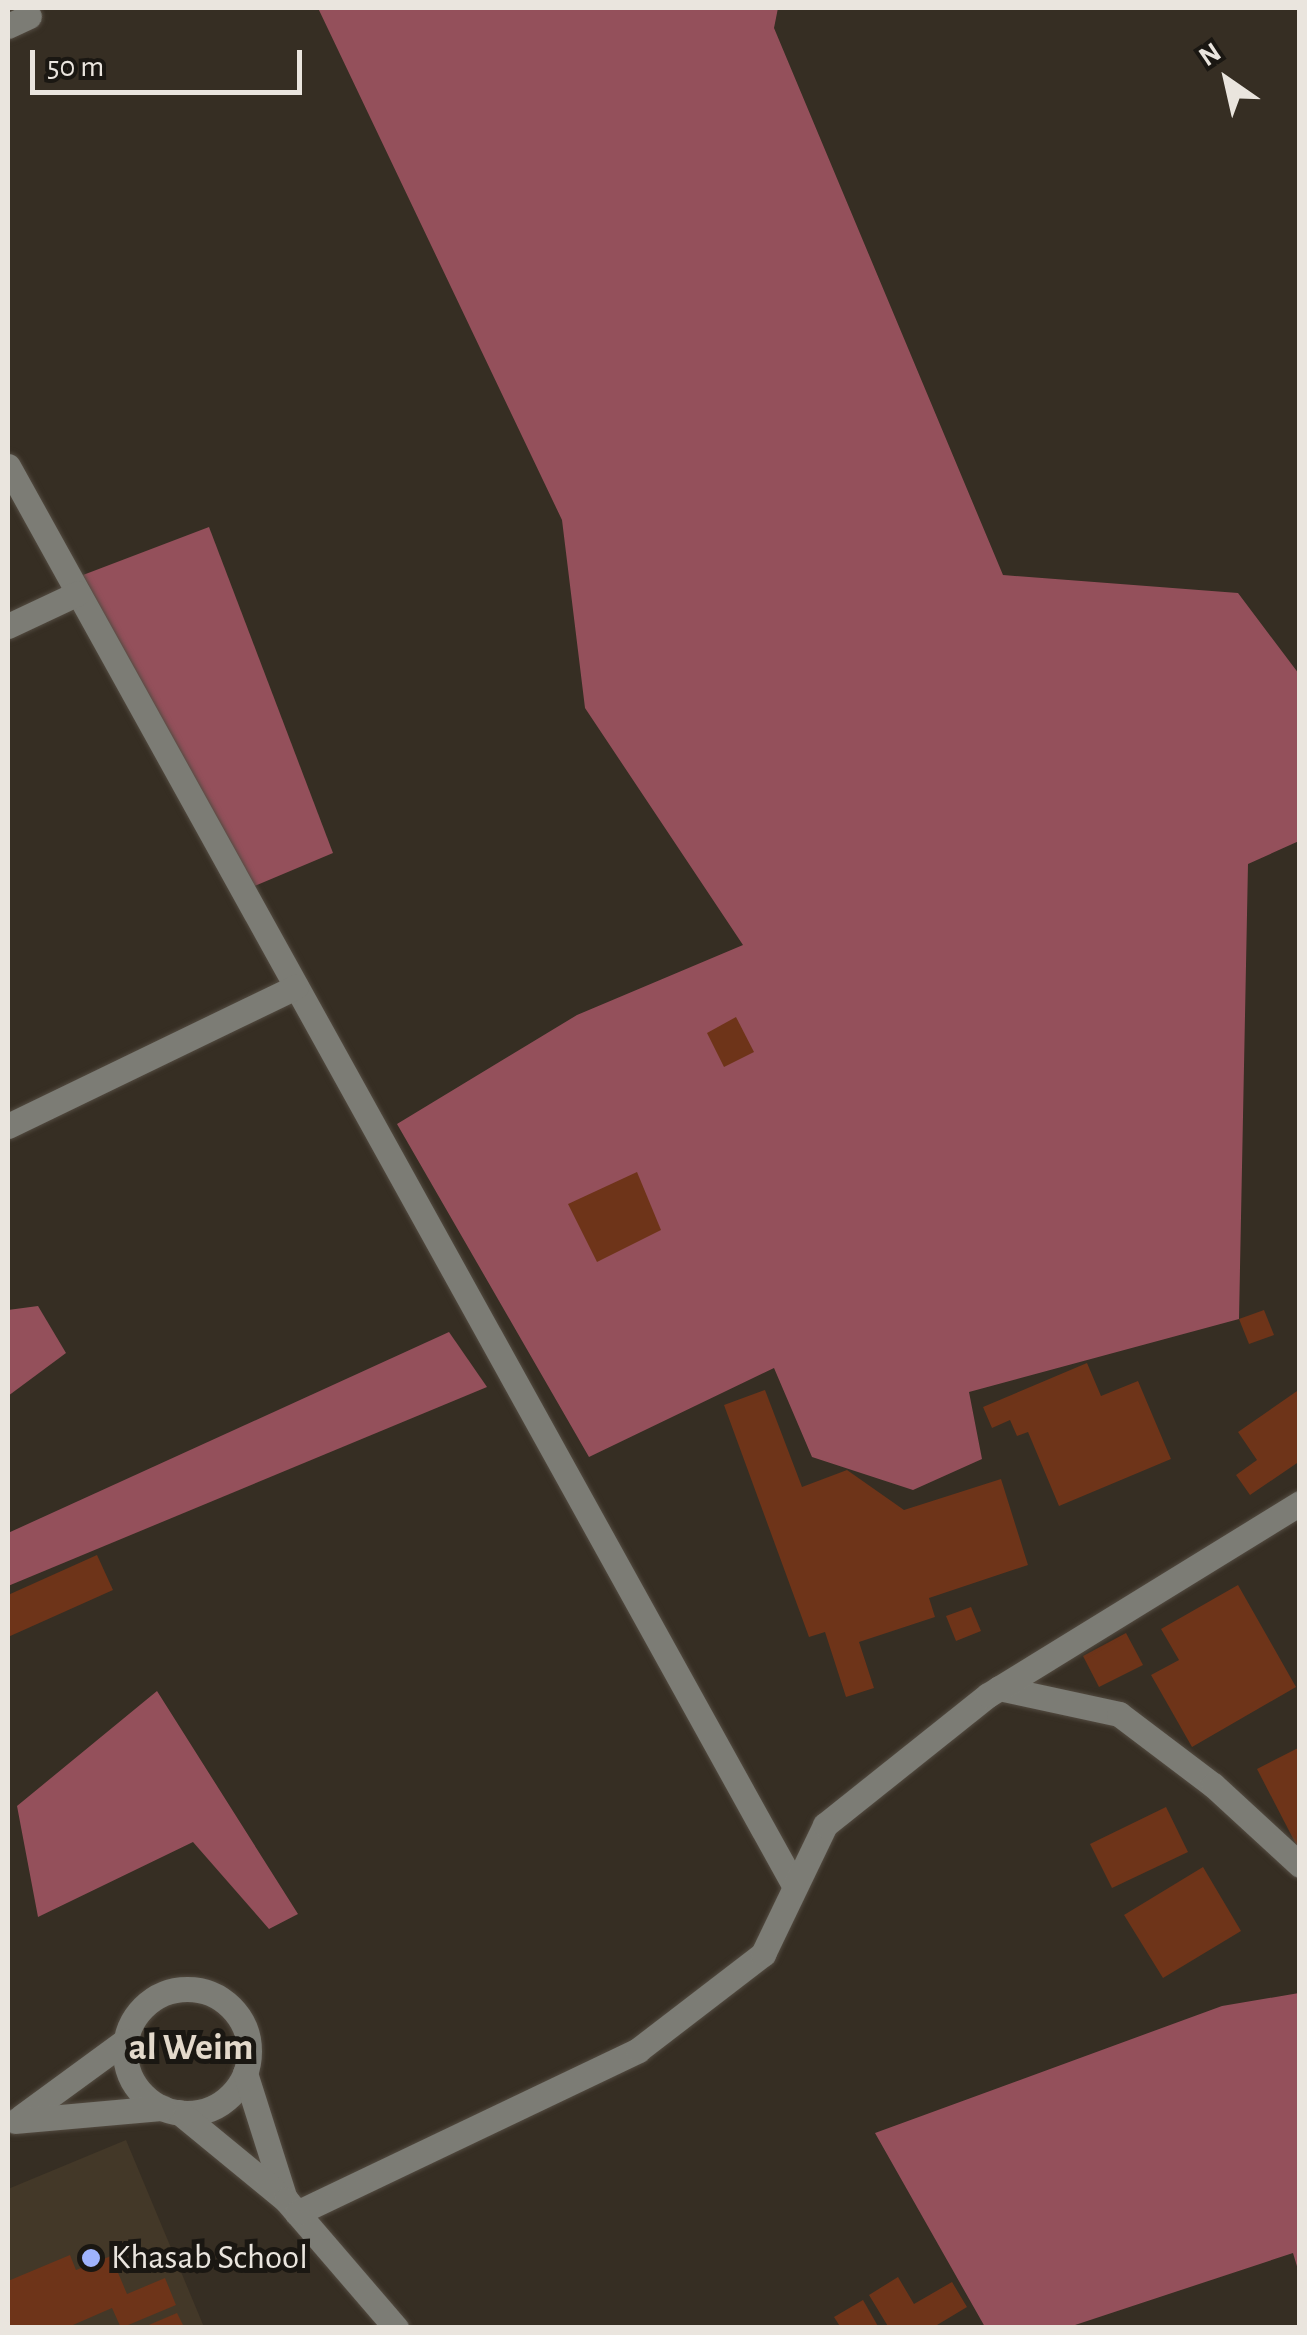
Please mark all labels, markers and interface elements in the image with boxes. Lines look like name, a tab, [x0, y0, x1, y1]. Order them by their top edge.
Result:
scale bar	[35, 30, 308, 92]
north arrow	[1177, 30, 1277, 130]
text: N	[1194, 38, 1226, 72]
text: 50 m	[47, 52, 104, 82]
district label: al Weim	[128, 2026, 254, 2072]
place label: Khasab School	[111, 2237, 308, 2279]
marker: Khasab School	[80, 2247, 102, 2269]

